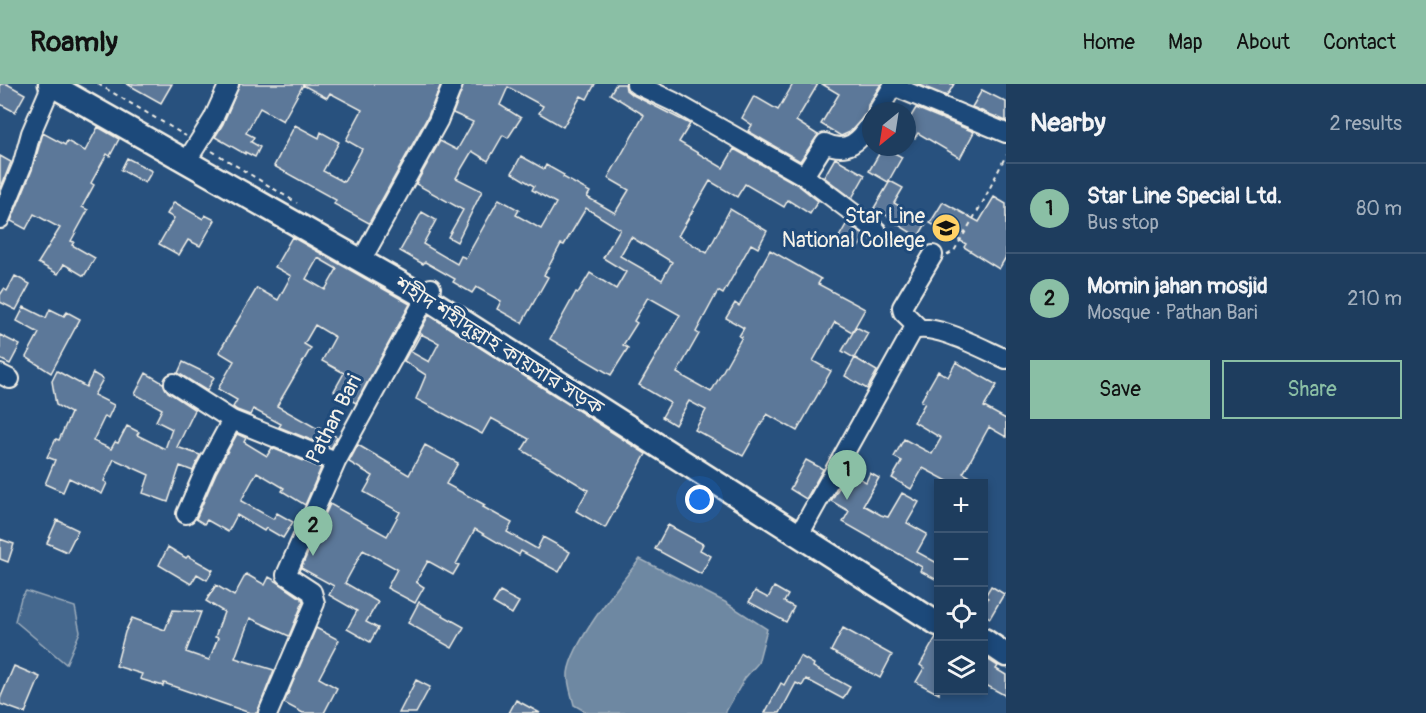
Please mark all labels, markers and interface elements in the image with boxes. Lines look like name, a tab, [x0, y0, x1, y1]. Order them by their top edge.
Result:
text: Roamly	[30, 25, 118, 60]
text: Home	[1082, 29, 1135, 56]
text: Map	[1168, 29, 1203, 56]
text: About	[1236, 29, 1290, 56]
text: Contact	[1323, 29, 1396, 56]
north arrow	[862, 102, 916, 156]
text: Nearby	[1030, 107, 1106, 139]
text: 2 results	[1330, 111, 1402, 136]
text: Star Line Special Ltd.	[1087, 182, 1282, 210]
text: 1	[1046, 196, 1053, 221]
text: 80 m	[1356, 196, 1402, 221]
place label: Star Line National College	[782, 203, 926, 254]
text: Bus stop	[1087, 210, 1159, 235]
school or university icon: Star Line National College	[930, 212, 962, 244]
street label: শহীদ শহীদুল্লাহ কায়সার সড়ক	[388, 270, 610, 422]
text: Momin jahan mosjid	[1087, 272, 1268, 300]
text: 2	[1044, 286, 1055, 311]
text: 210 m	[1347, 286, 1402, 311]
text: Mosque · Pathan Bari	[1087, 300, 1258, 325]
button: Save	[1030, 360, 1210, 419]
button: Share	[1222, 360, 1402, 419]
street label: Pathan Bari	[300, 370, 368, 468]
pin: 1	[828, 450, 866, 500]
map controls	[934, 479, 988, 695]
button: +	[934, 479, 988, 533]
your location	[685, 485, 714, 514]
pin: 2	[294, 506, 332, 556]
button: −	[934, 533, 988, 587]
button: locate	[934, 587, 988, 641]
button: layers	[934, 641, 988, 695]

